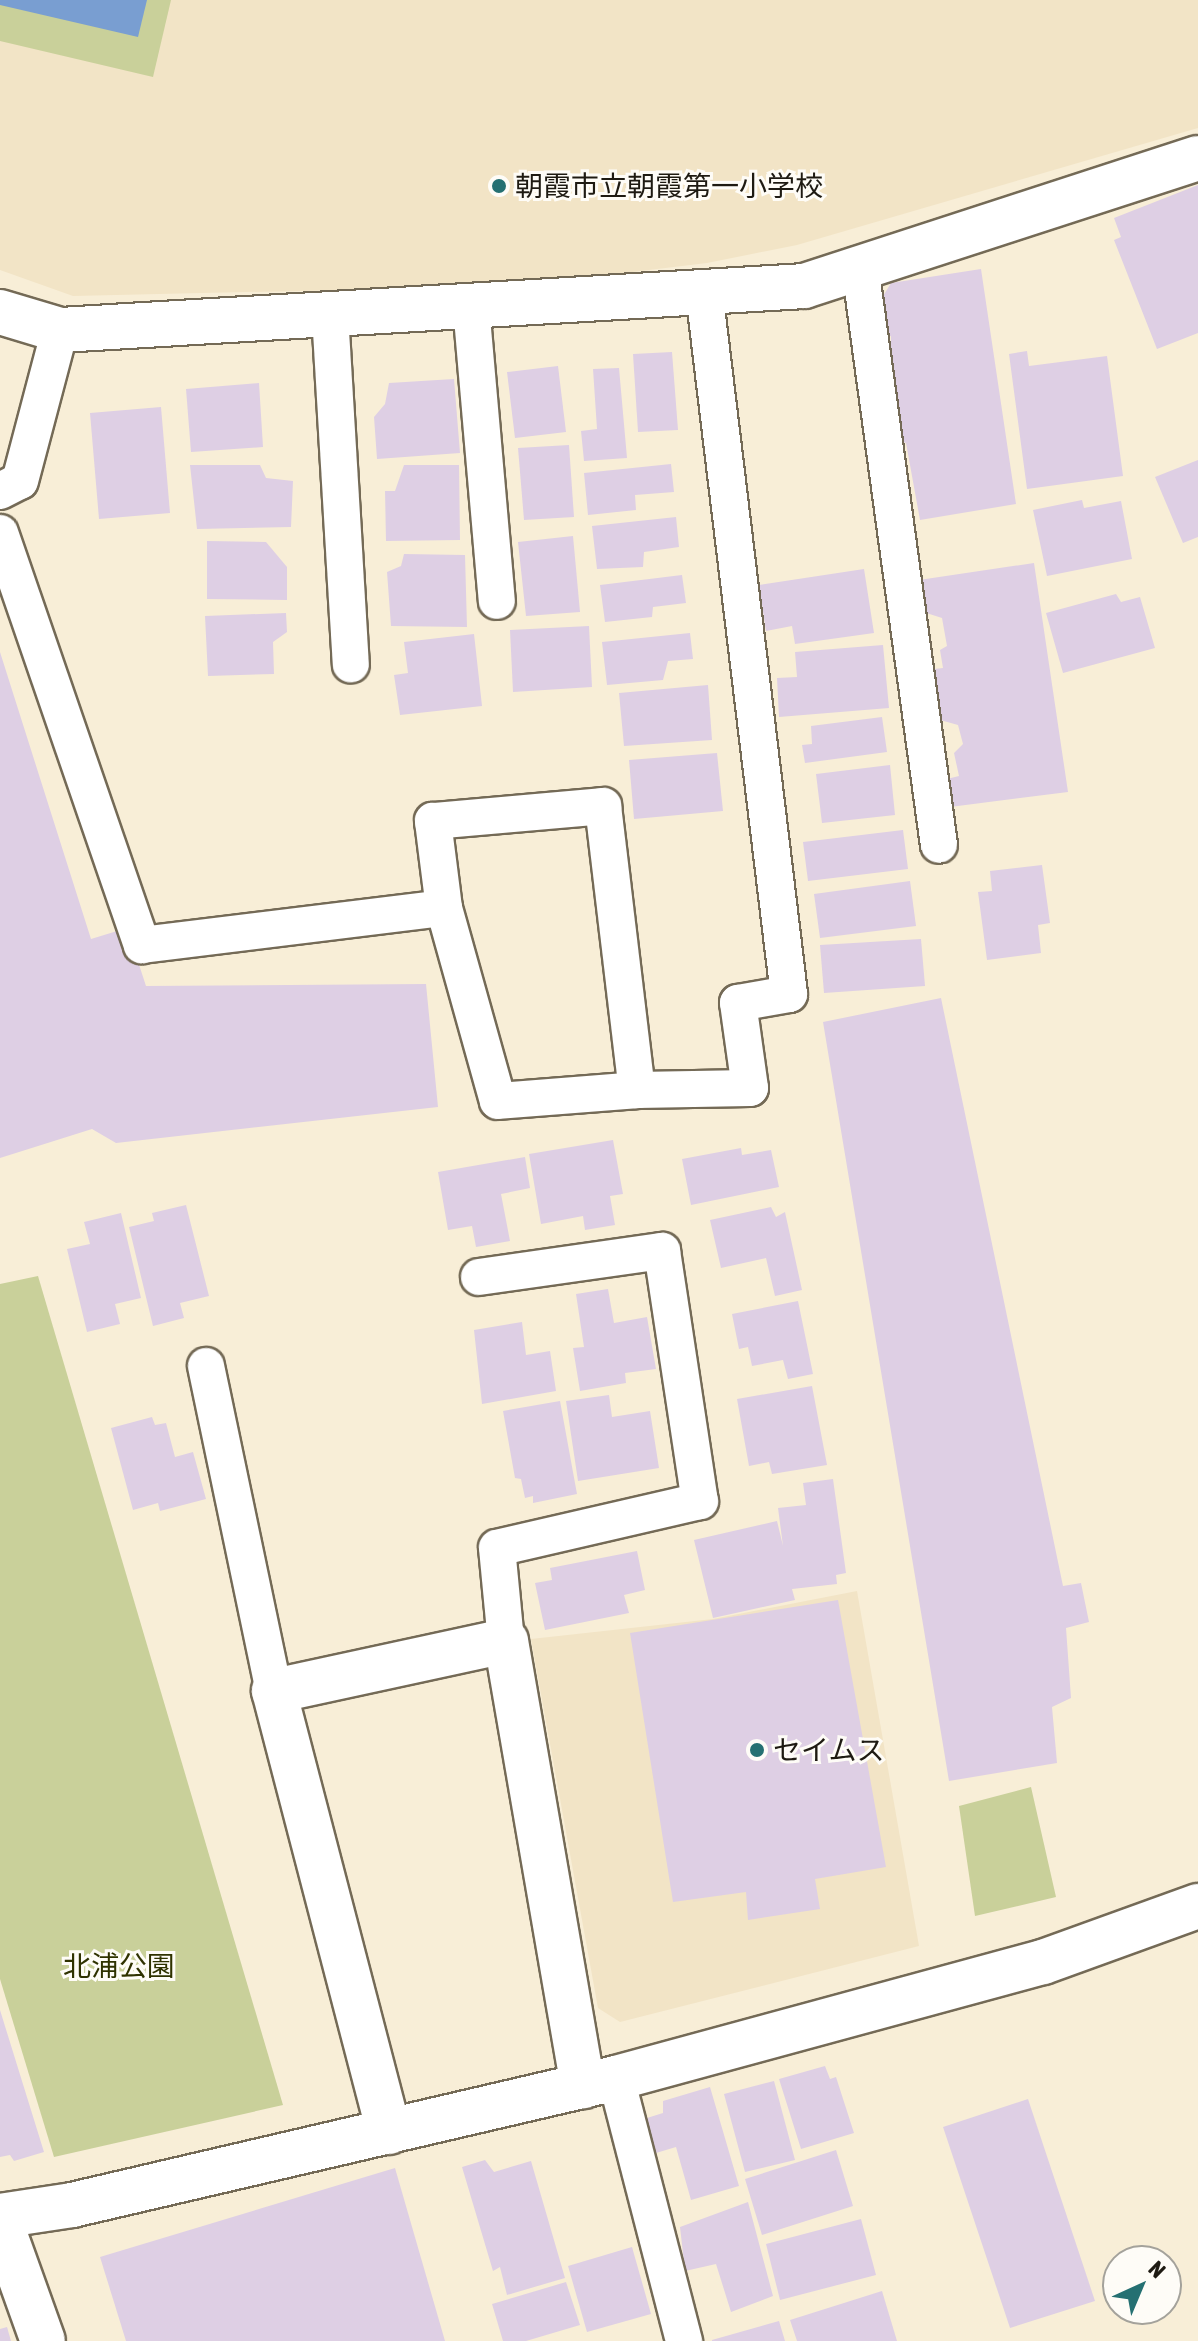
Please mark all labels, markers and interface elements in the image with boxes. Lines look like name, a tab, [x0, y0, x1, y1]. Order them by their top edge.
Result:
place label: 朝霞市立朝霞第一小学校	[515, 169, 823, 203]
marker: 朝霞市立朝霞第一小学校	[490, 177, 508, 195]
place label: セイムス	[773, 1733, 885, 1767]
marker: セイムス	[748, 1741, 766, 1759]
park label: 北浦公園	[63, 1949, 175, 1983]
north arrow	[1102, 2245, 1182, 2325]
text: N	[1144, 2255, 1171, 2283]

